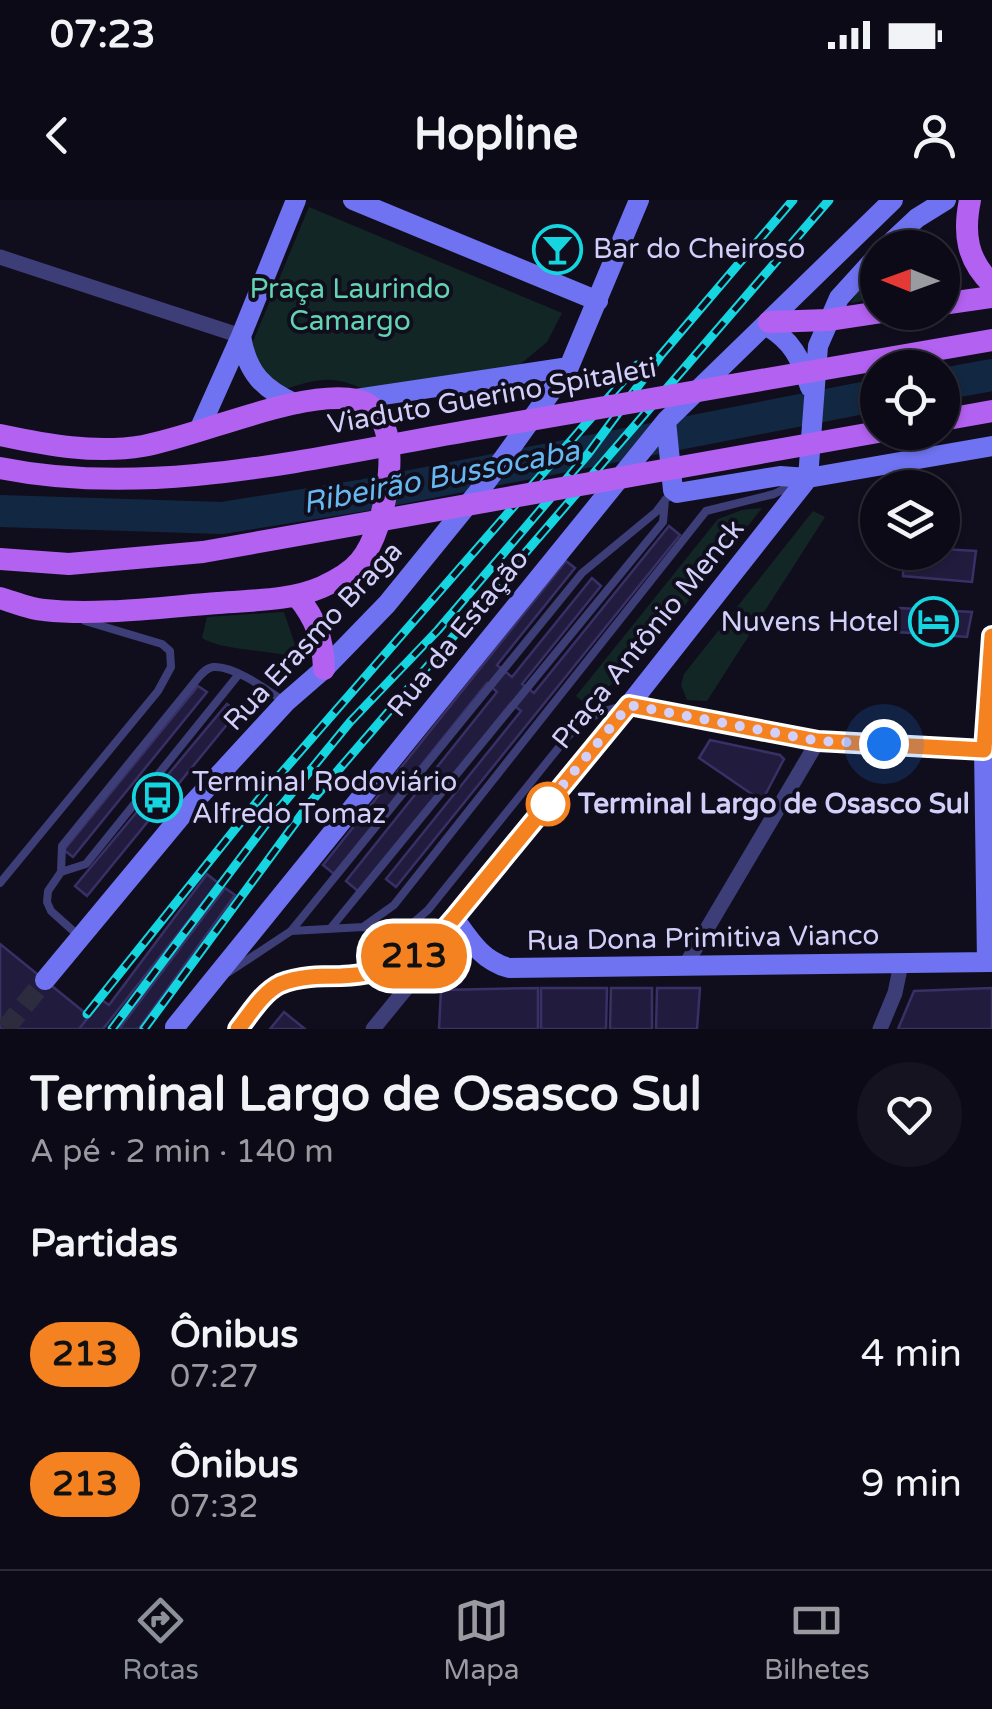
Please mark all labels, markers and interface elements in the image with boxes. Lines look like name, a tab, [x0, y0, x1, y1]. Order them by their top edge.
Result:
text: 07:23	[50, 12, 155, 58]
icon: back	[30, 108, 85, 163]
text: Hopline	[414, 108, 578, 162]
icon: person	[907, 108, 962, 163]
bar icon: Bar do Cheiroso	[532, 223, 584, 275]
north arrow	[860, 230, 960, 330]
map controls	[860, 230, 960, 570]
place label: Bar do Cheiroso	[593, 232, 805, 266]
park label: Praça Laurindo Camargo	[249, 272, 451, 338]
street label: Viaduto Guerino Spitaleti	[325, 350, 659, 442]
button: locate	[860, 350, 960, 450]
water label: Ribeirão Bussocaba	[299, 432, 584, 522]
button: layers	[860, 470, 960, 570]
street label: Praça Antônio Menck	[545, 512, 751, 756]
street label: Rua Erasmo Braga	[216, 534, 410, 738]
street label: Rua da Estação	[380, 542, 536, 724]
hotel icon: Nuvens Hotel	[908, 596, 960, 648]
place label: Nuvens Hotel	[721, 605, 899, 639]
your location	[859, 719, 909, 769]
place label: Terminal Rodoviário Alfredo Tomaz	[192, 765, 457, 831]
bus stop icon: Terminal Rodoviário Alfredo Tomaz	[131, 772, 183, 824]
marker: Terminal Largo de Osasco Sul	[527, 783, 569, 825]
place label: Terminal Largo de Osasco Sul	[577, 787, 970, 821]
street label: Rua Dona Primitiva Vianco	[526, 918, 880, 958]
line badge: 213	[356, 924, 472, 988]
text: 213	[381, 935, 447, 977]
button: heart	[857, 1062, 962, 1167]
text: Terminal Largo de Osasco Sul	[30, 1066, 702, 1124]
text: A pé · 2 min · 140 m	[30, 1133, 334, 1171]
text: Partidas	[30, 1221, 178, 1267]
text: Ônibus	[170, 1312, 298, 1358]
text: 4 min	[861, 1331, 962, 1377]
text: 213	[52, 1333, 118, 1375]
text: 07:27	[170, 1358, 259, 1396]
text: Ônibus	[170, 1442, 298, 1488]
text: 9 min	[861, 1461, 962, 1507]
text: 213	[52, 1463, 118, 1505]
text: 07:32	[170, 1488, 259, 1526]
tab: Rotas	[122, 1593, 199, 1687]
tab: Mapa	[443, 1593, 520, 1687]
tab: Bilhetes	[764, 1593, 870, 1687]

